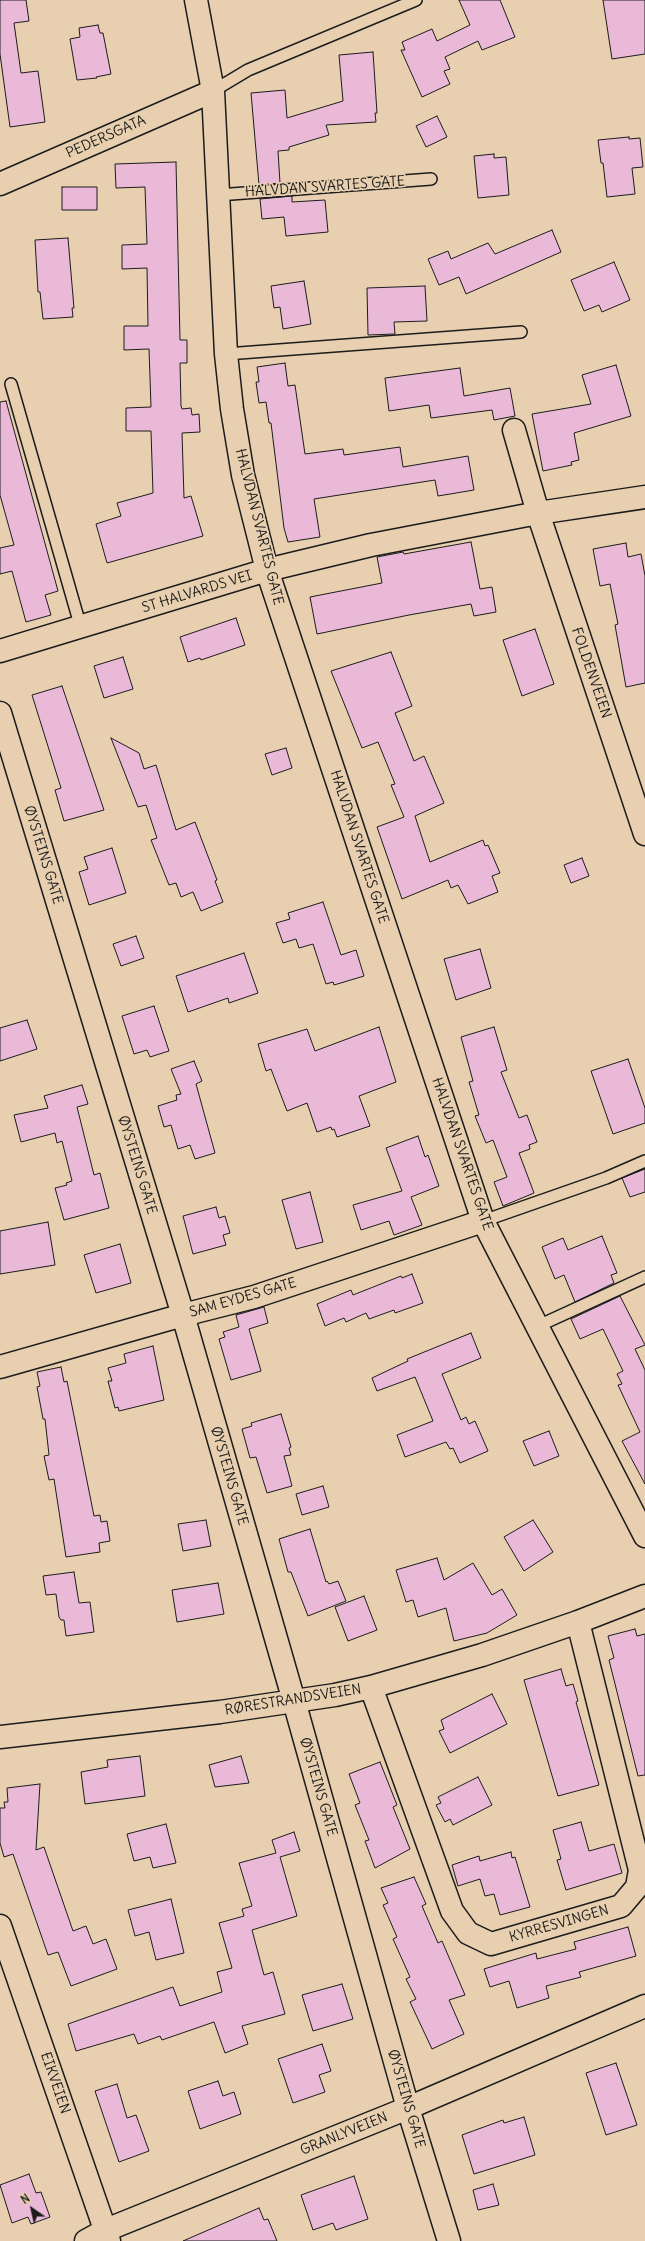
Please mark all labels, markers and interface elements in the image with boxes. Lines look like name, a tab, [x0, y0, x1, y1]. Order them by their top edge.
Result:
street label: PEDERSGATA	[63, 112, 149, 162]
street label: HALVDAN SVARTES GATE	[244, 173, 406, 201]
street label: HALVDAN SVARTES GATE	[231, 447, 287, 607]
street label: ST HALVARDS VEI	[140, 567, 254, 617]
street label: FOLDENVEIEN	[568, 625, 614, 721]
street label: HALVDAN SVARTES GATE	[326, 768, 392, 926]
street label: ØYSTEINS GATE	[20, 804, 66, 906]
street label: HALVDAN SVARTES GATE	[428, 1075, 496, 1233]
street label: ØYSTEINS GATE	[114, 1114, 160, 1216]
street label: SAM EYDES GATE	[188, 1275, 298, 1321]
street label: ØYSTEINS GATE	[207, 1425, 251, 1527]
street label: RØRESTRANDSVEIEN	[224, 1681, 362, 1719]
street label: ØYSTEINS GATE	[296, 1736, 340, 1838]
street label: KYRRESVINGEN	[507, 1902, 611, 1946]
street label: ØYSTEINS GATE	[384, 2048, 428, 2150]
street label: EIKVEIEN	[37, 2050, 73, 2116]
street label: GRANLYVEIEN	[298, 2109, 390, 2159]
north arrow	[12, 2189, 52, 2229]
text: N	[18, 2191, 32, 2207]

